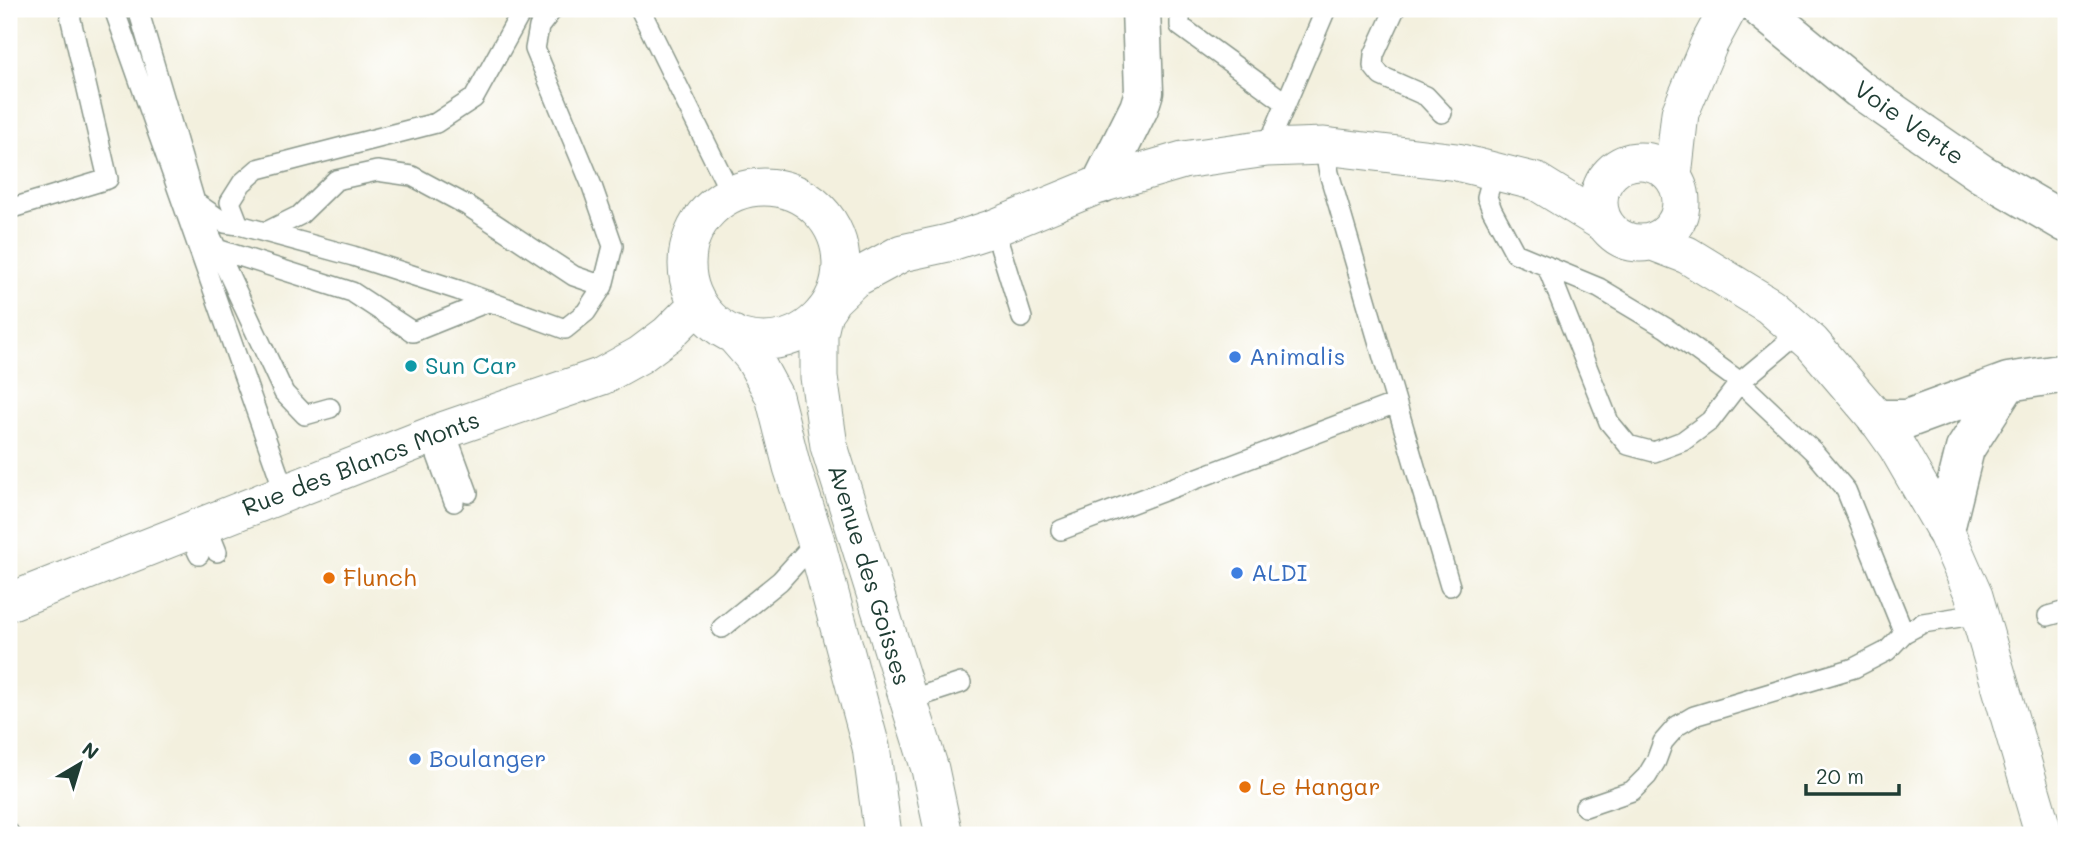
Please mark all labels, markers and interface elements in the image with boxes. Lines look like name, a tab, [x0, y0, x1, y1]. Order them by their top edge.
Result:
street label: Voie Verte	[1849, 73, 1971, 171]
place label: Animalis	[1249, 340, 1345, 371]
place label: Sun Car	[425, 349, 517, 380]
marker: Animalis	[1227, 349, 1243, 365]
marker: Sun Car	[403, 358, 419, 374]
street label: Rue des Blancs Monts	[237, 403, 484, 522]
street label: Avenue des Goisses	[822, 460, 919, 689]
place label: ALDI	[1251, 556, 1307, 587]
place label: Flunch	[343, 561, 417, 592]
marker: ALDI	[1229, 565, 1245, 581]
marker: Flunch	[321, 570, 337, 586]
north arrow	[46, 728, 116, 798]
text: N	[77, 736, 104, 764]
place label: Boulanger	[429, 742, 546, 773]
marker: Boulanger	[407, 751, 423, 767]
scale bar	[1806, 753, 1898, 797]
text: 20 m	[1816, 762, 1864, 789]
place label: Le Hangar	[1259, 770, 1380, 801]
marker: Le Hangar	[1237, 779, 1253, 795]

